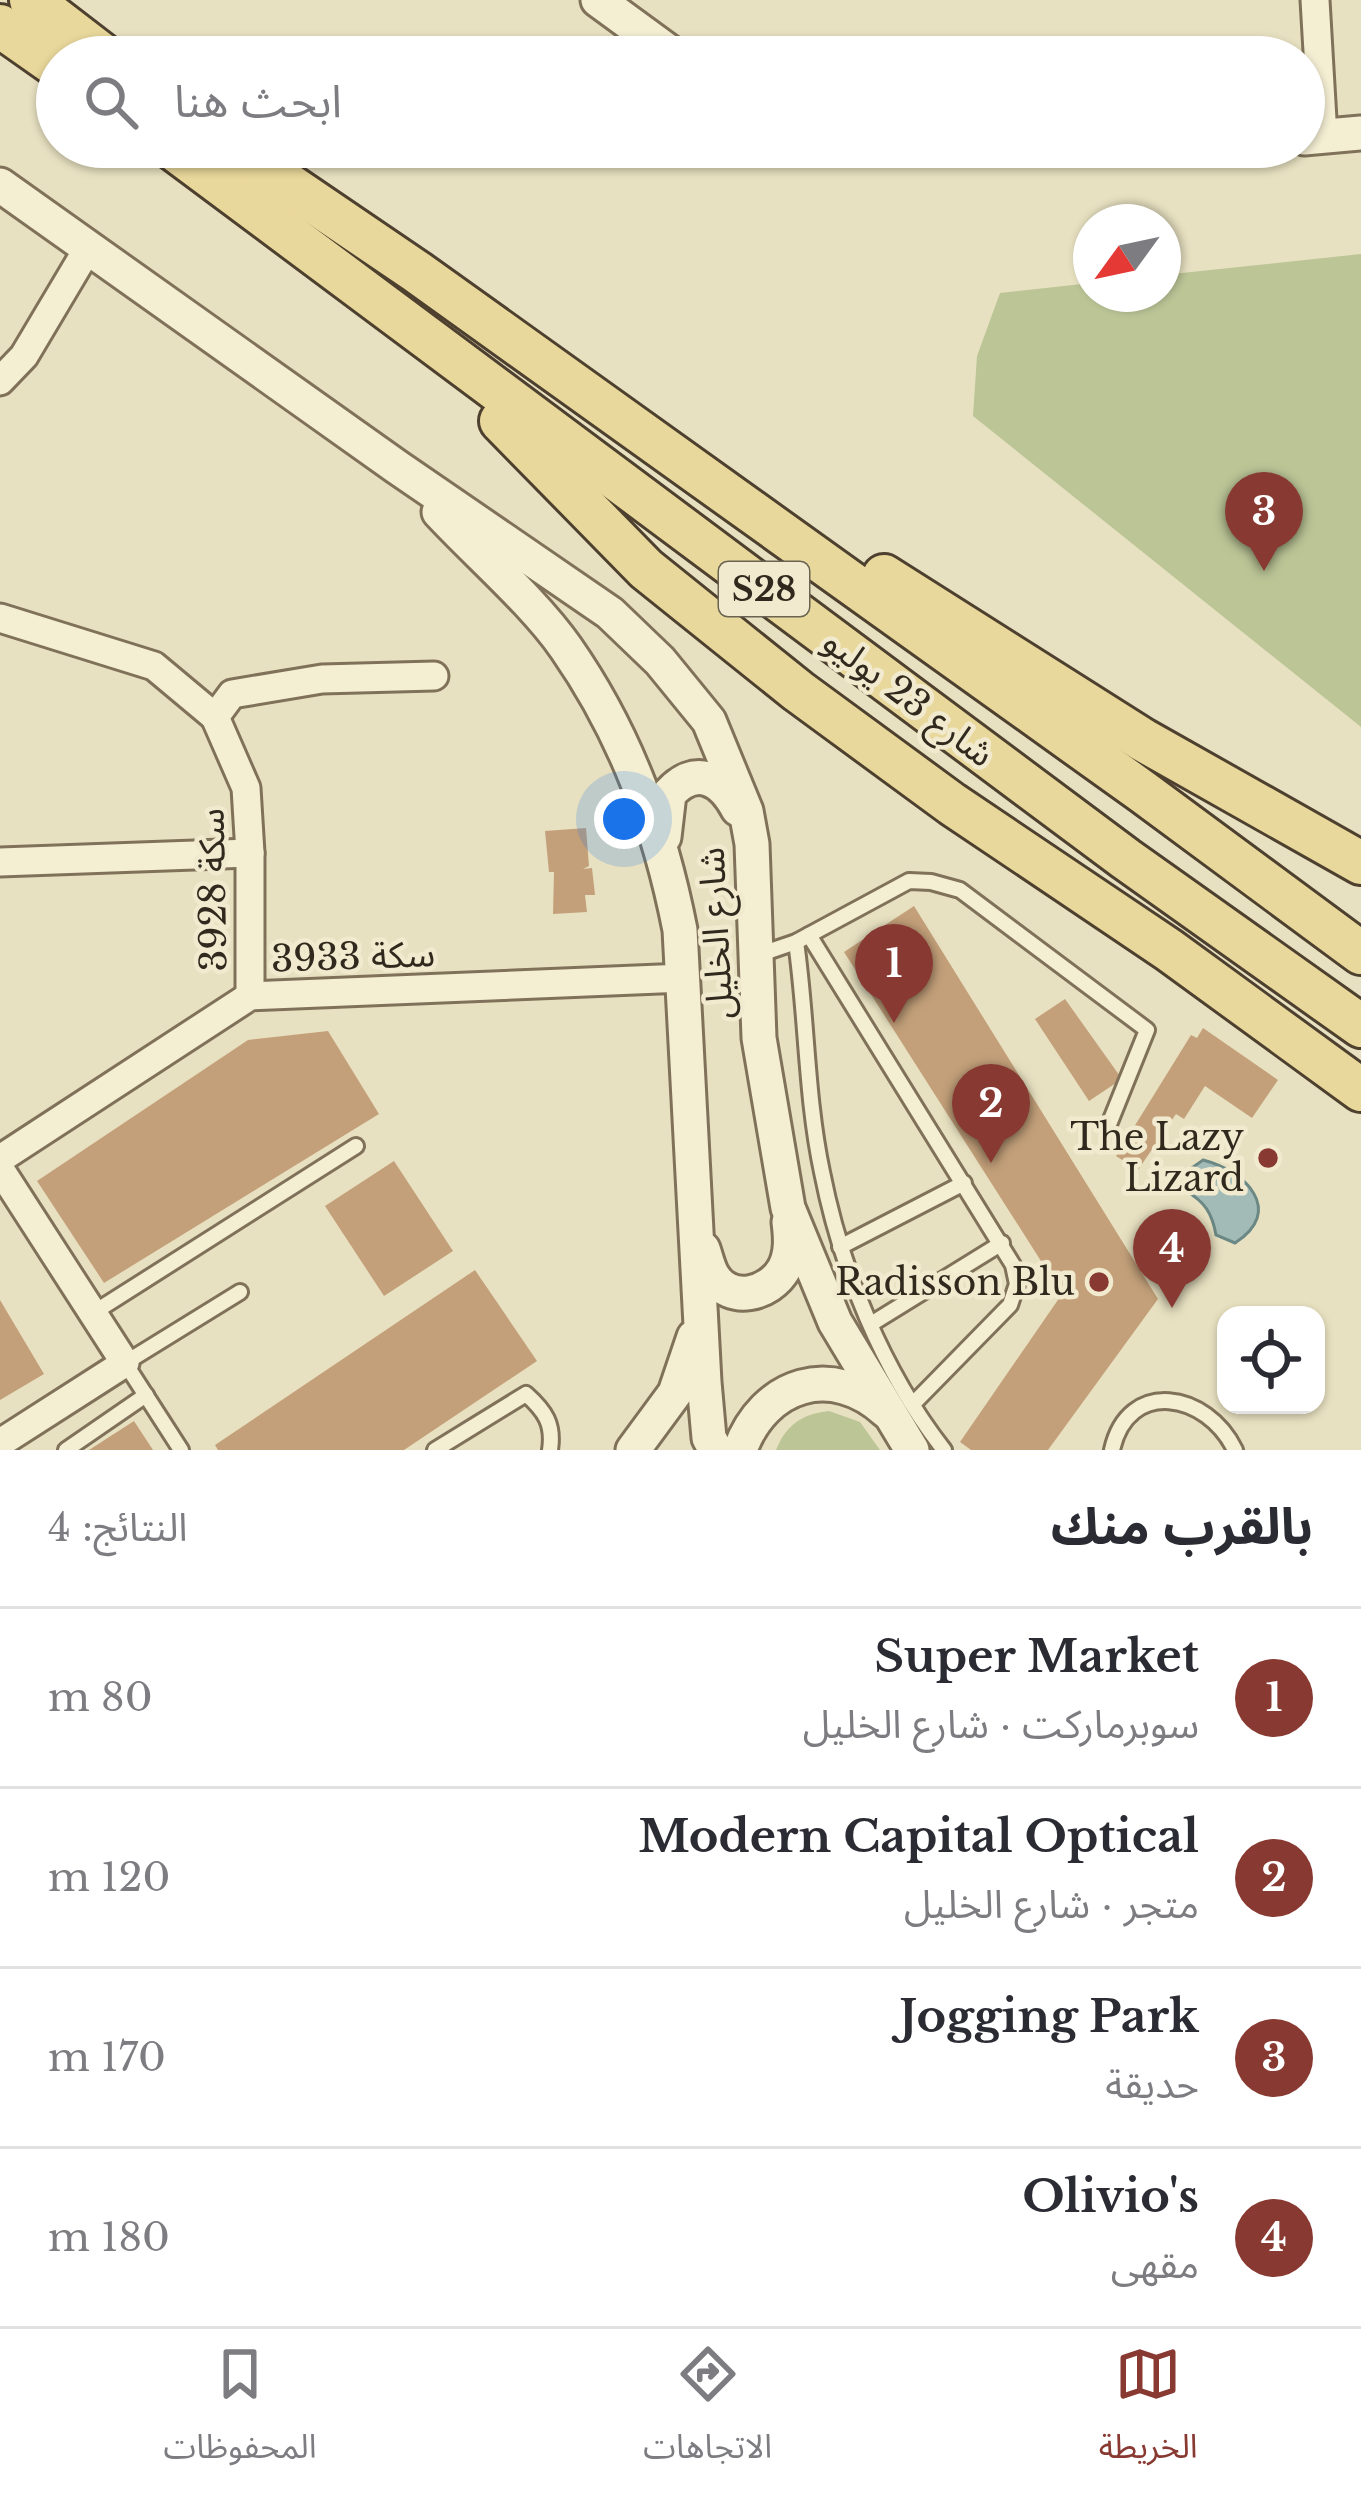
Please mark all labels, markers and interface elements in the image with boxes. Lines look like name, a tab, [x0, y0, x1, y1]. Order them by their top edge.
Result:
search box	[36, 36, 1325, 168]
icon: search	[78, 69, 144, 135]
text: ابحث هنا	[174, 73, 342, 129]
north arrow	[1073, 204, 1181, 312]
pin: 3	[1225, 472, 1303, 571]
road number: S28	[719, 562, 809, 616]
street label: شارع 23 يوليو	[812, 618, 1003, 780]
your location	[594, 789, 654, 849]
street label: سكة 3928	[189, 808, 236, 972]
street label: شارع الخليل	[689, 846, 746, 1020]
pin: 1	[855, 924, 933, 1023]
street label: سكة 3933	[270, 931, 436, 982]
pin: 2	[952, 1064, 1030, 1163]
place label: The Lazy Lizard	[1070, 1115, 1244, 1201]
marker: The Lazy Lizard	[1255, 1145, 1281, 1171]
pin: 4	[1133, 1209, 1211, 1308]
place label: Radisson Blu	[835, 1260, 1075, 1305]
marker: Radisson Blu	[1086, 1269, 1112, 1295]
map controls	[1217, 1306, 1325, 1414]
button: locate	[1217, 1306, 1325, 1414]
text: بالقرب منك	[1051, 1495, 1313, 1558]
text: النتائج: 4	[48, 1503, 188, 1552]
text: Super Market	[874, 1628, 1199, 1684]
text: 80 m	[48, 1673, 153, 1722]
text: 1	[1266, 1673, 1283, 1722]
text: سوبرماركت · شارع الخليل	[803, 1700, 1199, 1749]
text: Modern Capital Optical	[638, 1808, 1199, 1864]
text: 120 m	[48, 1853, 170, 1902]
text: 2	[1261, 1853, 1287, 1902]
text: متجر · شارع الخليل	[904, 1880, 1199, 1929]
text: Jogging Park	[899, 1988, 1199, 2044]
text: 170 m	[48, 2033, 166, 2082]
text: 3	[1262, 2033, 1286, 2082]
text: حديقة	[1105, 2060, 1199, 2109]
text: Olivio's	[1022, 2168, 1199, 2224]
text: 180 m	[48, 2213, 170, 2262]
text: 4	[1261, 2213, 1287, 2262]
text: مقهى	[1111, 2240, 1199, 2289]
tab: المحفوظات	[163, 2341, 317, 2482]
tab: الاتجاهات	[643, 2341, 772, 2482]
tab: الخريطة	[1099, 2341, 1198, 2482]

